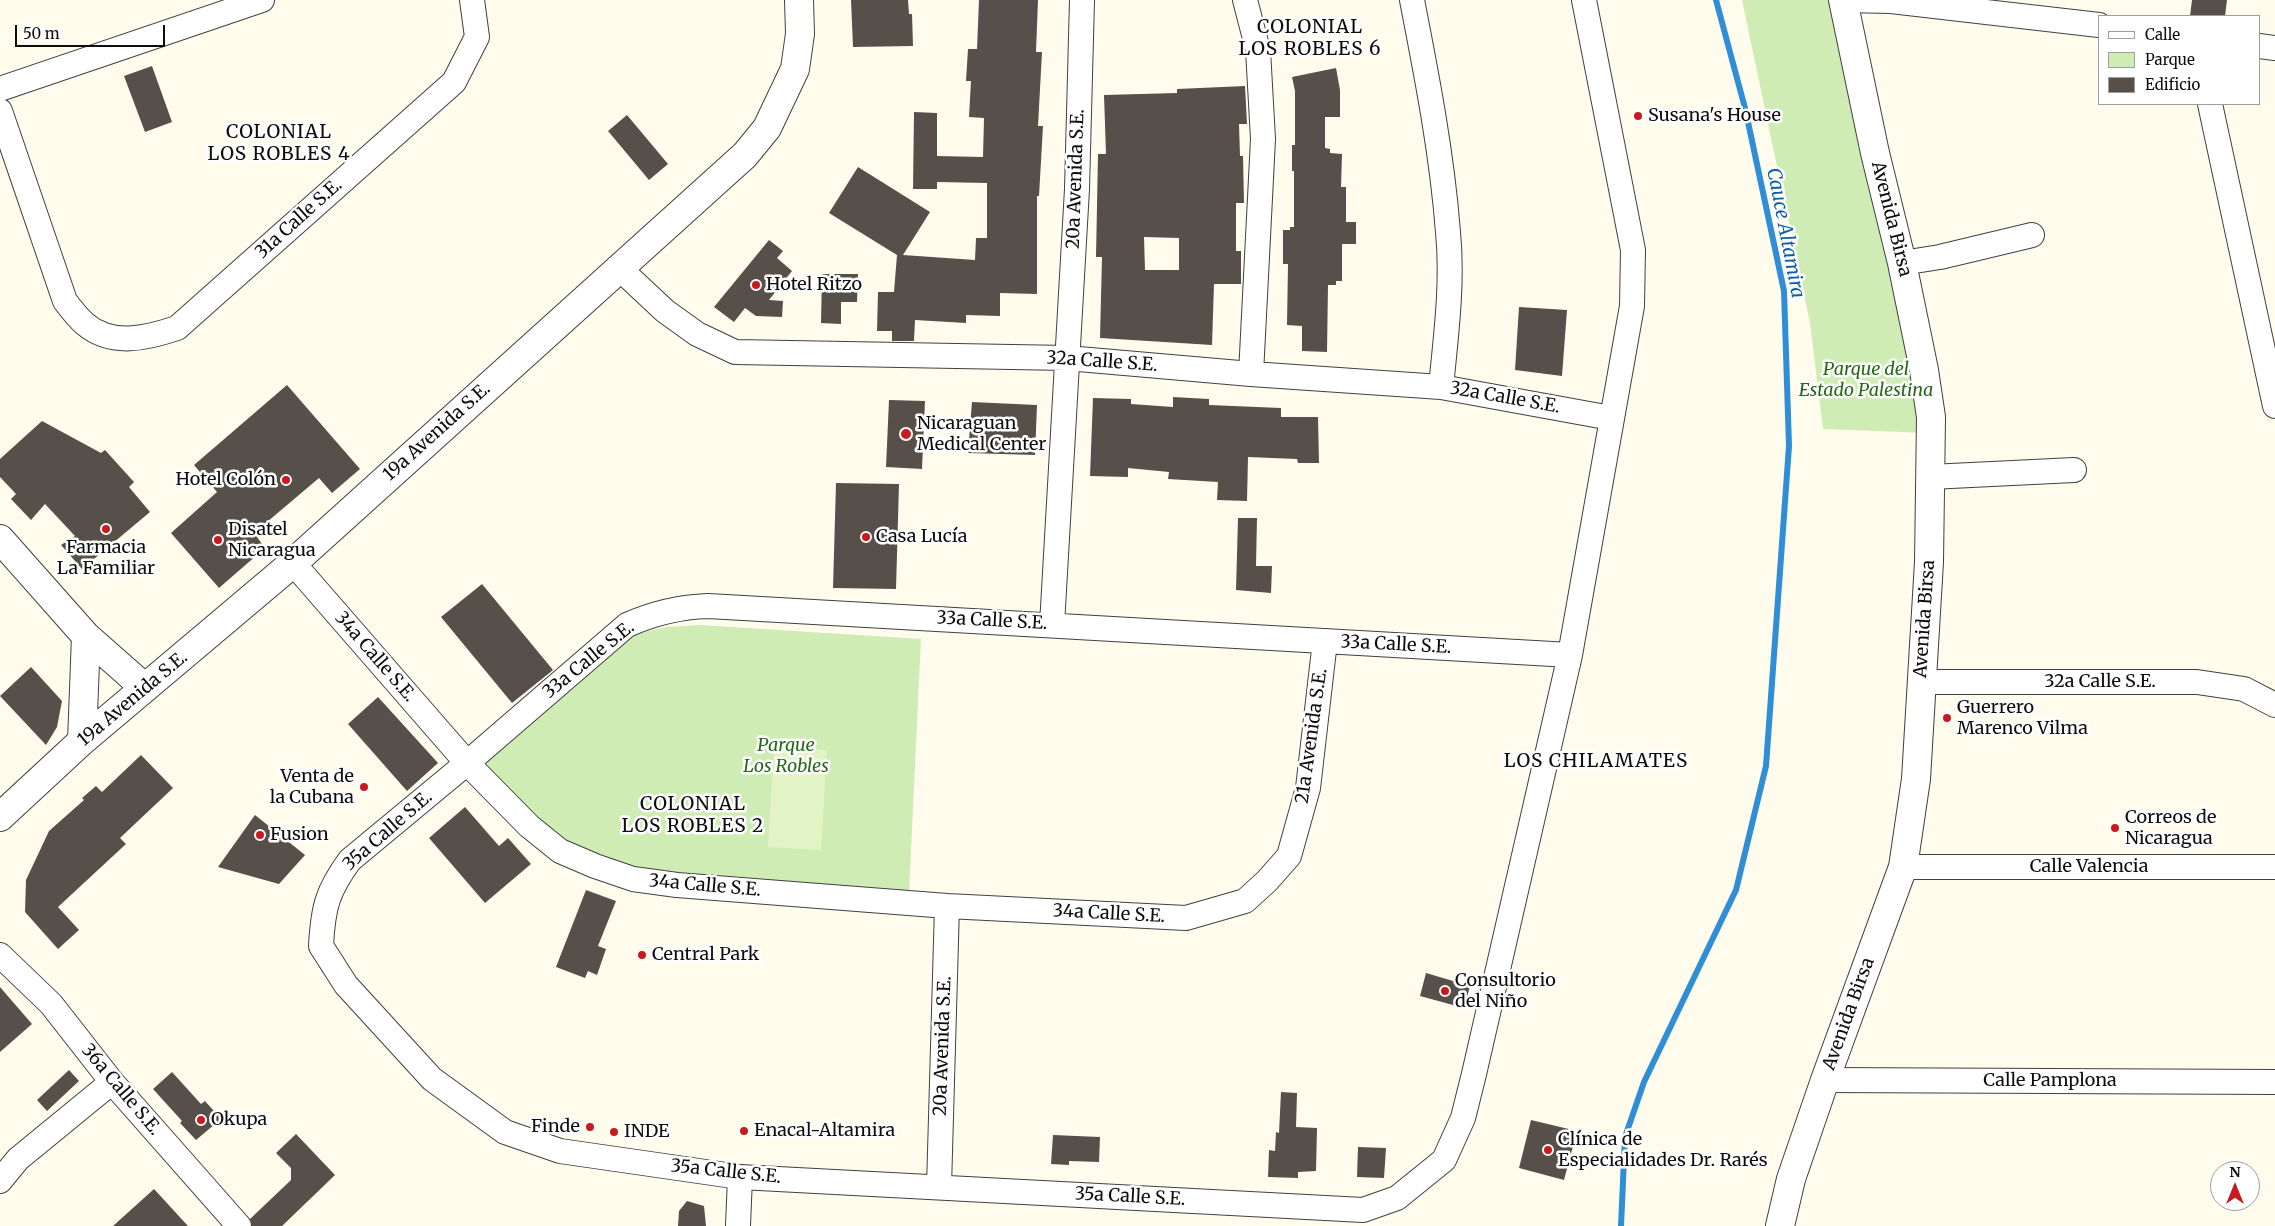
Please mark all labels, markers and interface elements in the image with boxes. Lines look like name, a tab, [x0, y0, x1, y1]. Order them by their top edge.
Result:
scale bar	[18, 15, 168, 47]
legend	[2098, 15, 2260, 105]
district label: COLONIAL LOS ROBLES 6	[1237, 17, 1383, 61]
text: 50 m	[23, 24, 60, 43]
text: Calle	[2145, 25, 2180, 44]
text: Parque	[2145, 50, 2195, 69]
text: Edificio	[2145, 75, 2200, 94]
place label: Susana's House	[1648, 105, 1781, 127]
street label: 20a Avenida S.E.	[1063, 109, 1089, 249]
marker: Susana's House	[1632, 110, 1644, 122]
district label: COLONIAL LOS ROBLES 4	[206, 122, 352, 166]
street label: Avenida Birsa	[1866, 159, 1916, 279]
water label: Cauce Altamira	[1761, 166, 1809, 300]
street label: 31a Calle S.E.	[251, 175, 347, 263]
place label: Hotel Ritzo	[766, 274, 862, 296]
marker: Hotel Ritzo	[750, 279, 762, 291]
street label: 32a Calle S.E.	[1046, 347, 1158, 377]
park label: Parque del Estado Palestina	[1799, 359, 1933, 402]
street label: 19a Avenida S.E.	[379, 378, 495, 486]
street label: 32a Calle S.E.	[1448, 378, 1562, 418]
place label: Nicaraguan Medical Center	[917, 413, 1046, 456]
marker: Nicaraguan Medical Center	[899, 427, 913, 441]
place label: Hotel Colón	[176, 469, 276, 491]
marker: Hotel Colón	[280, 474, 292, 486]
place label: Disatel Nicaragua	[228, 519, 316, 562]
marker: Farmacia La Familiar	[100, 523, 112, 535]
place label: Casa Lucía	[876, 526, 967, 548]
marker: Casa Lucía	[860, 531, 872, 543]
marker: Disatel Nicaragua	[212, 534, 224, 546]
place label: Farmacia La Familiar	[57, 537, 155, 580]
street label: Avenida Birsa	[1910, 559, 1940, 679]
street label: 34a Calle S.E.	[330, 607, 420, 707]
street label: 33a Calle S.E.	[936, 607, 1048, 635]
street label: 33a Calle S.E.	[539, 617, 639, 703]
street label: 33a Calle S.E.	[1340, 631, 1452, 659]
street label: 19a Avenida S.E.	[74, 647, 192, 751]
street label: 21a Avenida S.E.	[1292, 667, 1332, 805]
street label: 32a Calle S.E.	[2044, 671, 2156, 693]
place label: Guerrero Marenco Vilma	[1957, 697, 2088, 740]
marker: Guerrero Marenco Vilma	[1941, 712, 1953, 724]
park label: Parque Los Robles	[743, 735, 829, 778]
district label: LOS CHILAMATES	[1502, 751, 1690, 773]
place label: Venta de la Cubana	[270, 766, 354, 809]
marker: Venta de la Cubana	[358, 781, 370, 793]
street label: 35a Calle S.E.	[339, 786, 437, 876]
district label: COLONIAL LOS ROBLES 2	[620, 794, 766, 838]
place label: Correos de Nicaragua	[2125, 807, 2216, 850]
marker: Correos de Nicaragua	[2109, 822, 2121, 834]
place label: Fusion	[270, 824, 329, 846]
marker: Fusion	[254, 829, 266, 841]
street label: Calle Valencia	[2030, 856, 2148, 878]
street label: 34a Calle S.E.	[648, 870, 762, 902]
street label: 34a Calle S.E.	[1052, 900, 1166, 928]
place label: Central Park	[652, 944, 759, 966]
marker: Central Park	[636, 949, 648, 961]
street label: Avenida Birsa	[1819, 955, 1879, 1073]
place label: Consultorio del Niño	[1455, 970, 1556, 1012]
street label: 20a Avenida S.E.	[930, 976, 956, 1116]
marker: Consultorio del Niño	[1439, 985, 1451, 997]
street label: 36a Calle S.E.	[77, 1040, 165, 1140]
street label: Calle Pamplona	[1983, 1070, 2117, 1092]
place label: Okupa	[211, 1109, 267, 1131]
marker: Okupa	[195, 1114, 207, 1126]
place label: Finde	[531, 1116, 580, 1138]
place label: Enacal-Altamira	[754, 1120, 895, 1142]
marker: Finde	[584, 1121, 596, 1133]
place label: INDE	[624, 1121, 669, 1143]
marker: Enacal-Altamira	[738, 1125, 750, 1137]
marker: INDE	[608, 1126, 620, 1138]
place label: Clínica de Especialidades Dr. Rarés	[1558, 1129, 1768, 1172]
marker: Clínica de Especialidades Dr. Rarés	[1542, 1144, 1554, 1156]
street label: 35a Calle S.E.	[670, 1155, 782, 1189]
north arrow	[2210, 1161, 2260, 1211]
text: N	[2229, 1163, 2241, 1181]
street label: 35a Calle S.E.	[1074, 1183, 1186, 1211]

